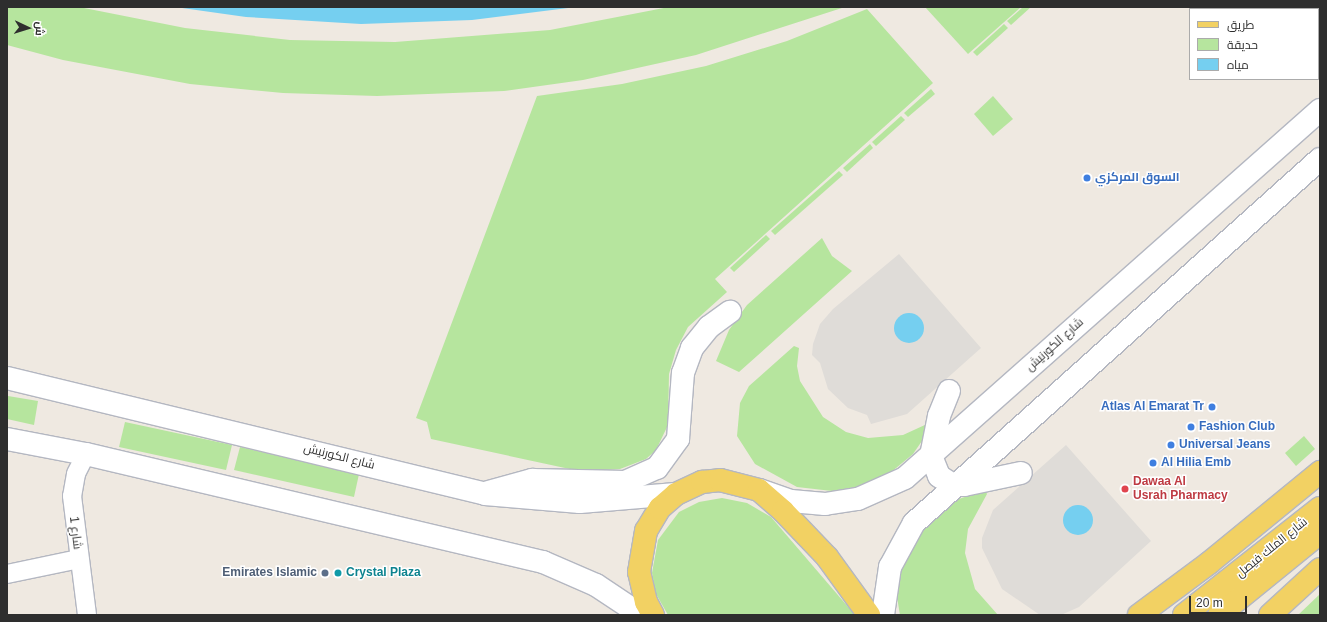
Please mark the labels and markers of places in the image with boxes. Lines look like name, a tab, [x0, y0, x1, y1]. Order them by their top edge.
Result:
place label: السوق المركزي	[1095, 171, 1180, 185]
marker: السوق المركزي	[1082, 173, 1092, 183]
place label: Atlas Al Emarat Tr	[1101, 400, 1204, 414]
marker: Atlas Al Emarat Tr	[1207, 402, 1217, 412]
place label: Fashion Club	[1199, 420, 1275, 434]
marker: Fashion Club	[1186, 422, 1196, 432]
place label: Universal Jeans	[1179, 438, 1270, 452]
marker: Universal Jeans	[1166, 440, 1176, 450]
place label: Al Hilia Emb	[1161, 456, 1231, 470]
marker: Al Hilia Emb	[1148, 458, 1158, 468]
place label: Dawaa Al Usrah Pharmacy	[1133, 475, 1228, 503]
marker: Dawaa Al Usrah Pharmacy	[1120, 484, 1130, 494]
place label: Emirates Islamic	[222, 566, 317, 580]
place label: Crystal Plaza	[346, 566, 421, 580]
marker: Emirates Islamic	[320, 568, 330, 578]
marker: Crystal Plaza	[333, 568, 343, 578]

